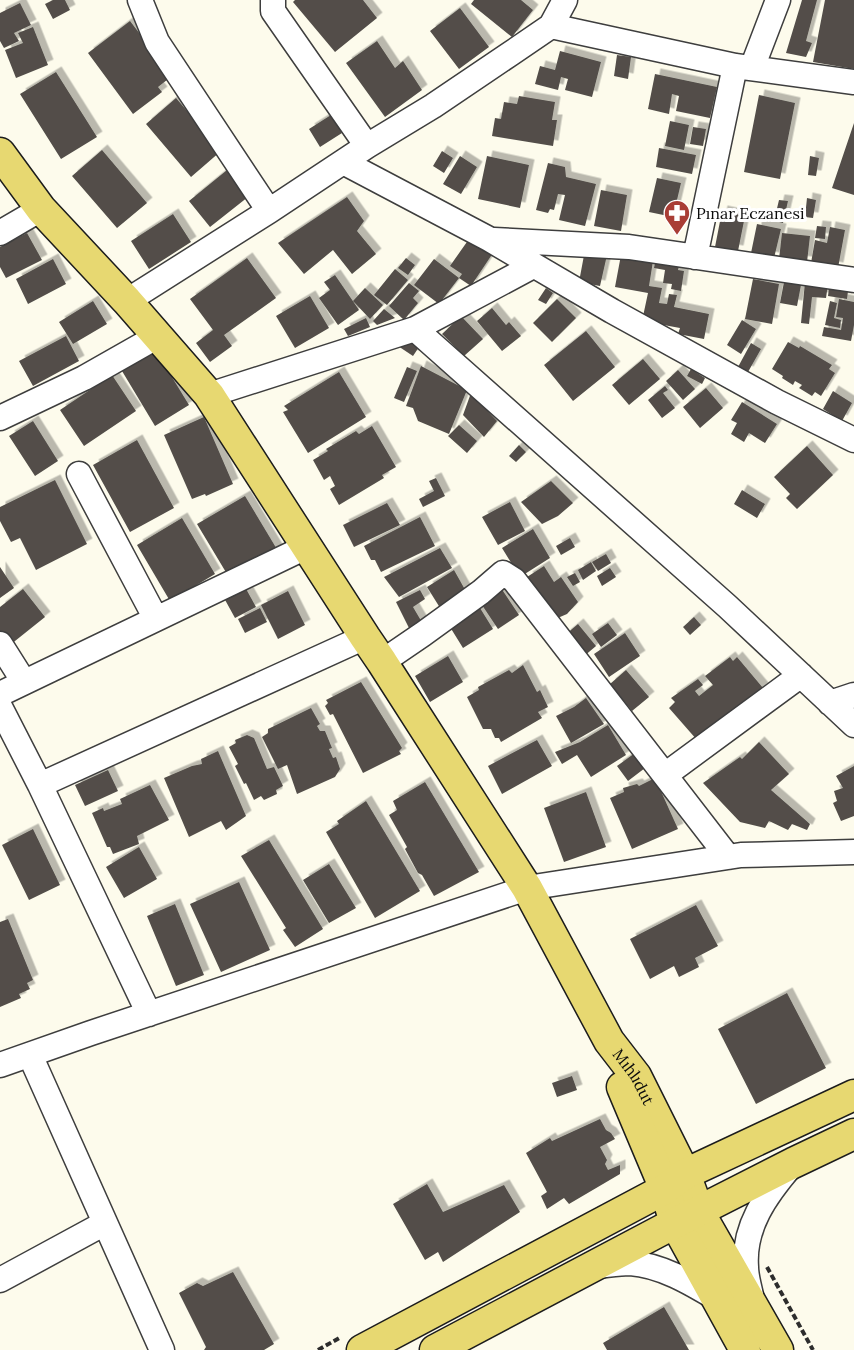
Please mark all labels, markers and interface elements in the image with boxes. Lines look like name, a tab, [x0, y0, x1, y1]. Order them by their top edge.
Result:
pharmacy icon: Pınar Eczanesi	[662, 198, 692, 236]
place label: Pınar Eczanesi	[696, 203, 804, 223]
street label: Mıhlıdut	[609, 1045, 659, 1109]

